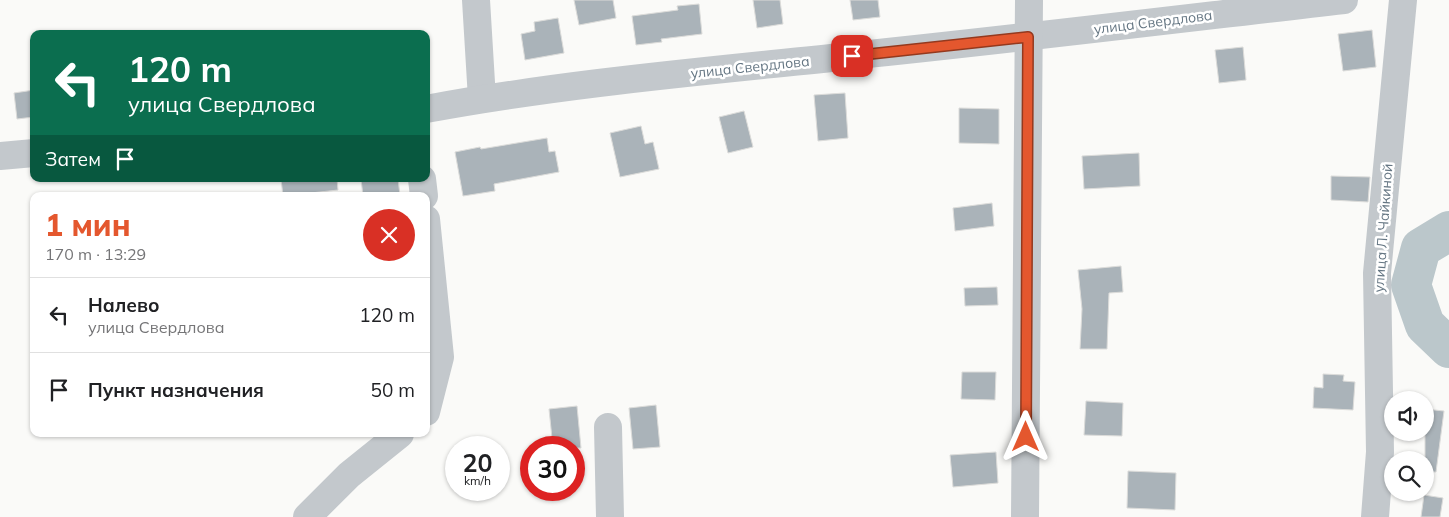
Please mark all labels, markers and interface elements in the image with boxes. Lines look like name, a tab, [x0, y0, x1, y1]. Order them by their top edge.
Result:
street label: улица Свердлова	[1093, 6, 1213, 38]
pin	[831, 35, 873, 77]
icon: arrive	[838, 42, 866, 70]
text: 120 m	[128, 47, 232, 91]
icon: left	[45, 50, 110, 115]
street label: улица Свердлова	[690, 52, 810, 82]
text: улица Свердлова	[128, 90, 316, 118]
icon: arrive	[111, 145, 139, 173]
text: Затем	[45, 147, 101, 171]
street label: улица Л. Чайкиной	[1370, 163, 1396, 293]
text: 1 мин	[45, 206, 131, 244]
button: close	[363, 209, 415, 261]
text: 170 m · 13:29	[45, 244, 146, 264]
text: Налево	[88, 293, 160, 317]
icon: left	[45, 301, 73, 329]
text: 120 m	[359, 303, 415, 327]
text: улица Свердлова	[88, 317, 224, 337]
icon: arrive	[45, 376, 73, 404]
text: Пункт назначения	[88, 378, 264, 402]
text: 50 m	[371, 378, 415, 402]
map controls	[1384, 391, 1434, 501]
button: sound	[1384, 391, 1434, 441]
position arrow	[999, 410, 1051, 462]
speed limit sign: 30	[520, 436, 585, 501]
text: 20	[462, 447, 493, 478]
button: search	[1384, 451, 1434, 501]
text: km/h	[464, 473, 491, 488]

